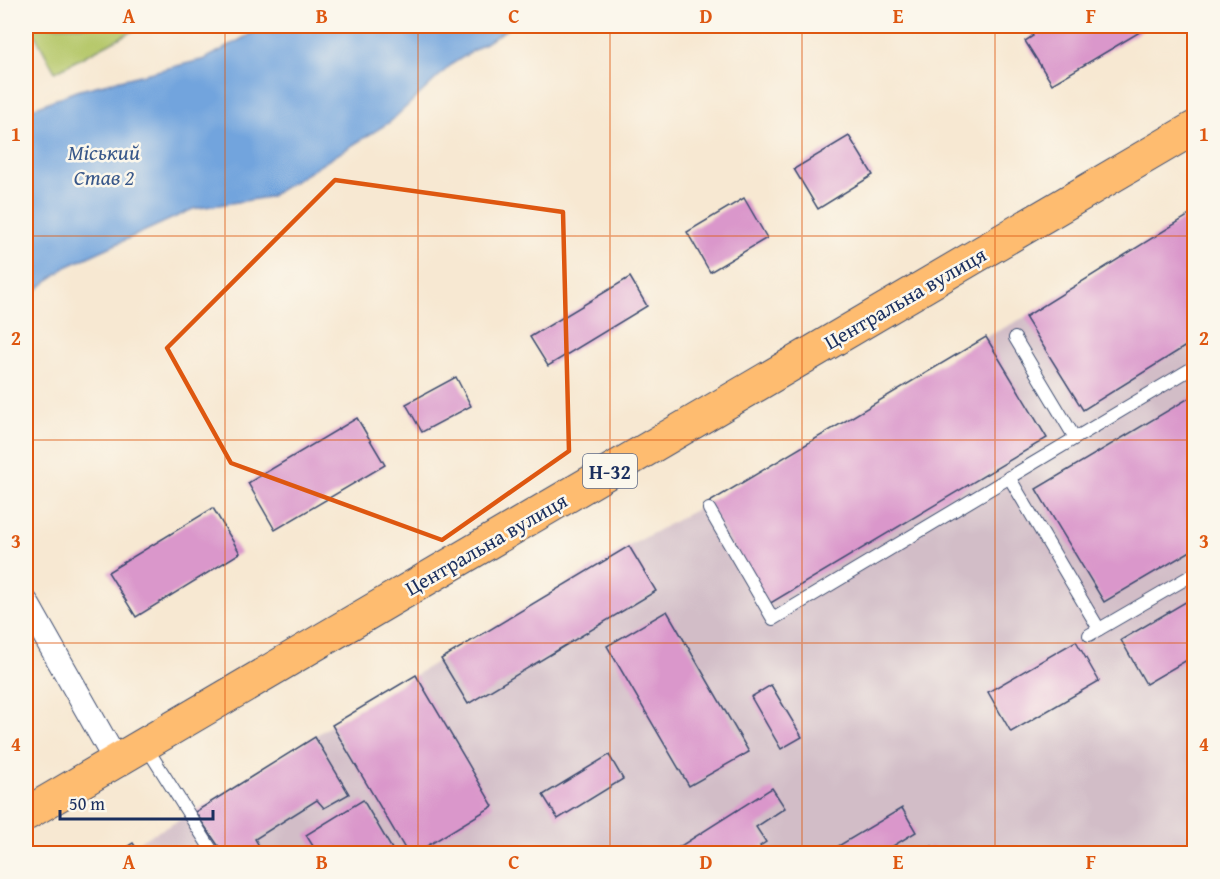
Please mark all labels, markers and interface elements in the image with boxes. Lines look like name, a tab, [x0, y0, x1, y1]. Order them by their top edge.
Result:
text: A	[123, 1, 136, 30]
text: B	[316, 1, 328, 30]
text: C	[508, 1, 520, 30]
text: D	[699, 1, 713, 30]
text: E	[893, 1, 904, 30]
text: F	[1086, 1, 1096, 30]
text: 1	[11, 119, 21, 148]
text: 1	[1199, 119, 1209, 148]
water label: Міський Став 2	[68, 136, 140, 193]
street label: Центральна вулиця	[818, 239, 992, 357]
text: 2	[11, 323, 21, 352]
text: 2	[1199, 323, 1209, 352]
road number: Н-32	[583, 454, 637, 488]
street label: Центральна вулиця	[399, 485, 573, 603]
text: 3	[11, 526, 21, 555]
text: 3	[1199, 526, 1209, 555]
text: 4	[11, 729, 21, 758]
text: 4	[1199, 729, 1209, 758]
scale bar	[60, 783, 213, 821]
text: 50 m	[69, 790, 105, 817]
text: A	[123, 847, 136, 876]
text: B	[316, 847, 328, 876]
text: C	[508, 847, 520, 876]
text: D	[699, 847, 713, 876]
text: E	[893, 847, 904, 876]
text: F	[1086, 847, 1096, 876]

